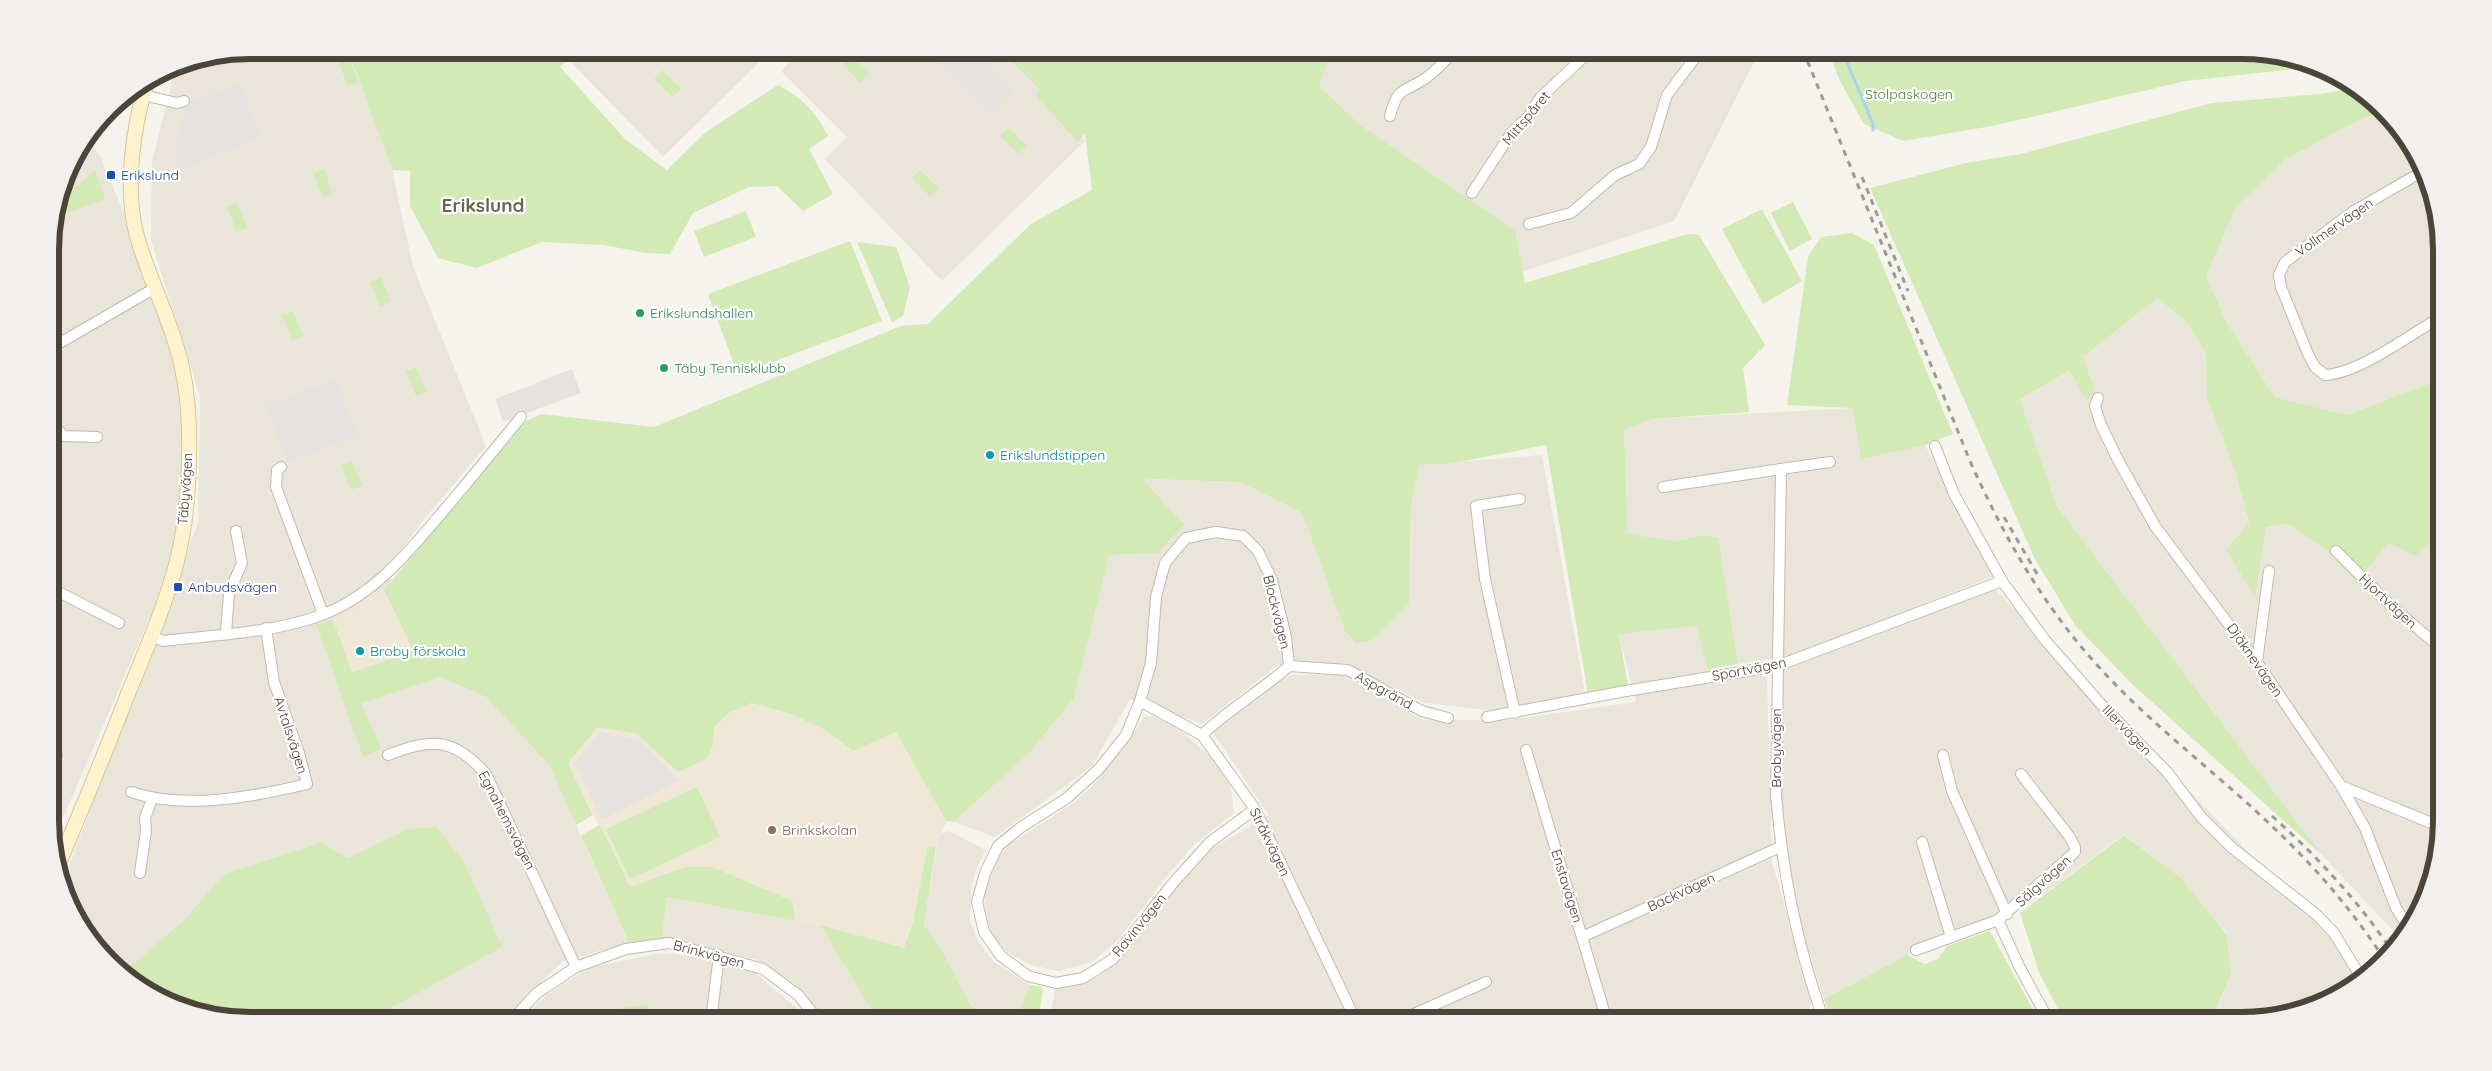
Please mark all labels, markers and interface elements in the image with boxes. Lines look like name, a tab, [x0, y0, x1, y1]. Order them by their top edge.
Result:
park label: Stolpaskogen	[1865, 85, 1953, 103]
street label: Mittspåret	[1498, 87, 1554, 149]
place label: Erikslund	[121, 166, 179, 184]
marker: Erikslund	[105, 169, 117, 181]
district label: Erikslund	[442, 193, 524, 217]
street label: Vollmervägen	[2292, 194, 2376, 260]
place label: Erikslundshallen	[650, 304, 753, 322]
marker: Erikslundshallen	[634, 307, 646, 319]
place label: Täby Tennisklubb	[674, 359, 786, 377]
marker: Täby Tennisklubb	[658, 362, 670, 374]
place label: Erikslundstippen	[1000, 446, 1105, 464]
marker: Erikslundstippen	[984, 449, 996, 461]
street label: Täbyvägen	[174, 452, 196, 526]
street label: Hjortvägen	[2355, 570, 2421, 632]
street label: Blockvägen	[1259, 573, 1295, 651]
place label: Anbudsvägen	[188, 578, 277, 596]
marker: Anbudsvägen	[172, 581, 184, 593]
street label: Djäknevägen	[2223, 620, 2287, 700]
place label: Broby förskola	[370, 642, 466, 660]
marker: Broby förskola	[354, 645, 366, 657]
street label: Sportvägen	[1710, 653, 1788, 685]
street label: Aspgränd	[1352, 667, 1416, 713]
street label: Avtalsvägen	[270, 694, 312, 776]
street label: Illervägen	[2098, 701, 2156, 759]
street label: Brobyvägen	[1767, 708, 1785, 788]
street label: Egnahemsvägen	[474, 768, 540, 872]
street label: Stråkvägen	[1246, 805, 1294, 879]
place label: Brinkskolan	[782, 821, 857, 839]
marker: Brinkskolan	[766, 824, 778, 836]
street label: Enstavägen	[1547, 847, 1587, 925]
street label: Sälgvägen	[2012, 851, 2074, 911]
street label: Backvägen	[1644, 868, 1718, 916]
street label: Ravinvägen	[1108, 890, 1170, 960]
street label: Brinkvägen	[671, 936, 747, 972]

